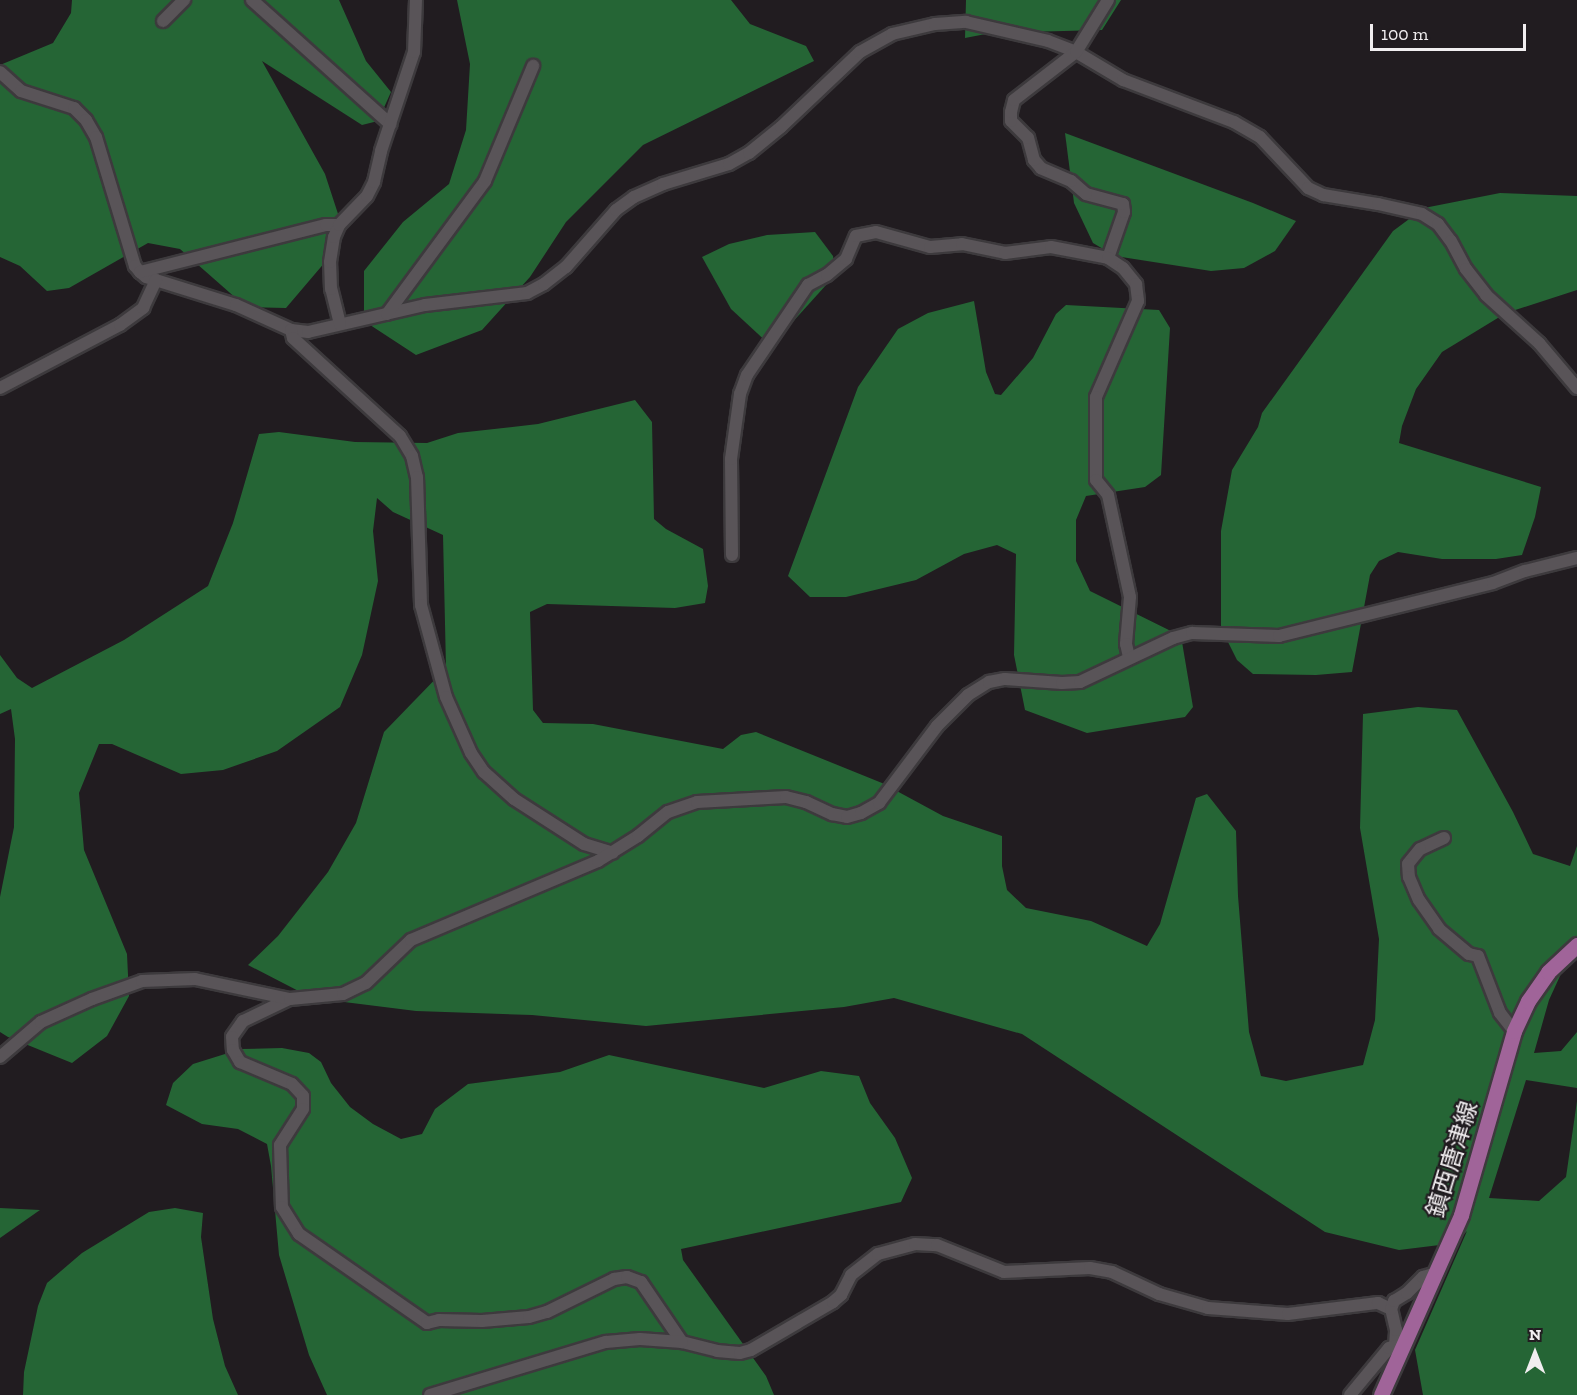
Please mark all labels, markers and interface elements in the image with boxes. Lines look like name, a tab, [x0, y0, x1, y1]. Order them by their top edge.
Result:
scale bar	[1373, 12, 1529, 50]
text: 100 m	[1381, 23, 1428, 45]
street label: 鎮西唐津線	[1421, 1097, 1483, 1221]
north arrow	[1505, 1323, 1565, 1383]
text: N	[1529, 1325, 1541, 1344]

